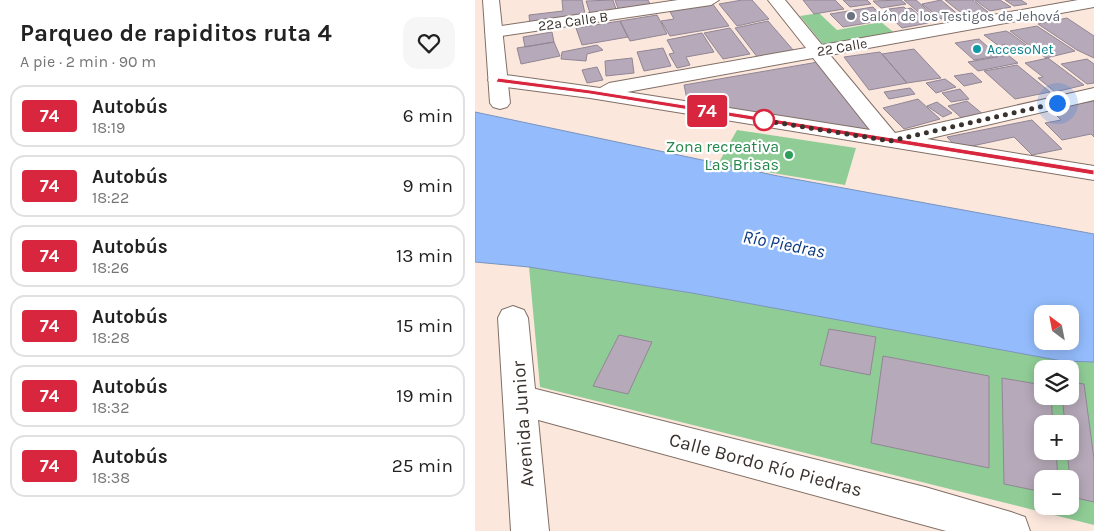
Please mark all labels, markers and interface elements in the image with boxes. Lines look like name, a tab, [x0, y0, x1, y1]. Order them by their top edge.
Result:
street label: 22a Calle B	[537, 8, 609, 35]
place label: Salón de los Testigos de Jehová	[861, 8, 1060, 25]
marker: Salón de los Testigos de Jehová	[845, 10, 857, 22]
button: heart	[403, 17, 455, 69]
text: Parqueo de rapiditos ruta 4	[20, 19, 332, 47]
street label: 22 Calle	[816, 35, 869, 60]
place label: AccesoNet	[987, 41, 1054, 58]
marker: AccesoNet	[971, 43, 983, 55]
text: A pie · 2 min · 90 m	[20, 52, 156, 71]
your location	[1045, 91, 1070, 116]
line badge: 74	[685, 95, 729, 127]
text: Autobús	[92, 96, 168, 118]
text: 74	[697, 100, 717, 122]
text: 74	[40, 105, 59, 127]
text: 6 min	[403, 105, 453, 127]
unlabelled marker	[753, 109, 775, 131]
text: 18:19	[92, 118, 125, 137]
place label: Zona recreativa Las Brisas	[666, 137, 779, 174]
marker: Zona recreativa Las Brisas	[783, 149, 795, 161]
text: Autobús	[92, 166, 168, 188]
text: 74	[40, 175, 59, 197]
text: 9 min	[403, 175, 453, 197]
text: 18:22	[92, 188, 129, 207]
water label: Río Piedras	[741, 225, 827, 263]
text: Autobús	[92, 236, 168, 258]
text: 74	[40, 245, 59, 267]
text: 13 min	[396, 245, 453, 267]
text: 18:26	[92, 258, 129, 277]
north arrow	[1034, 305, 1079, 350]
map controls	[1034, 305, 1079, 515]
text: Autobús	[92, 306, 168, 328]
text: 74	[40, 315, 59, 337]
text: 15 min	[397, 315, 453, 337]
text: 18:28	[92, 328, 130, 347]
street label: Avenida Junior	[508, 360, 538, 488]
button: layers	[1034, 360, 1079, 405]
text: Autobús	[92, 376, 168, 398]
text: 74	[40, 385, 59, 407]
text: 19 min	[396, 385, 453, 407]
text: 18:32	[92, 398, 130, 417]
button: +	[1034, 415, 1079, 460]
street label: Calle Bordo Río Piedras	[667, 429, 865, 501]
text: Autobús	[92, 446, 168, 468]
text: 74	[40, 455, 59, 477]
text: 25 min	[392, 455, 453, 477]
text: 18:38	[92, 468, 130, 487]
button: −	[1034, 470, 1079, 515]

